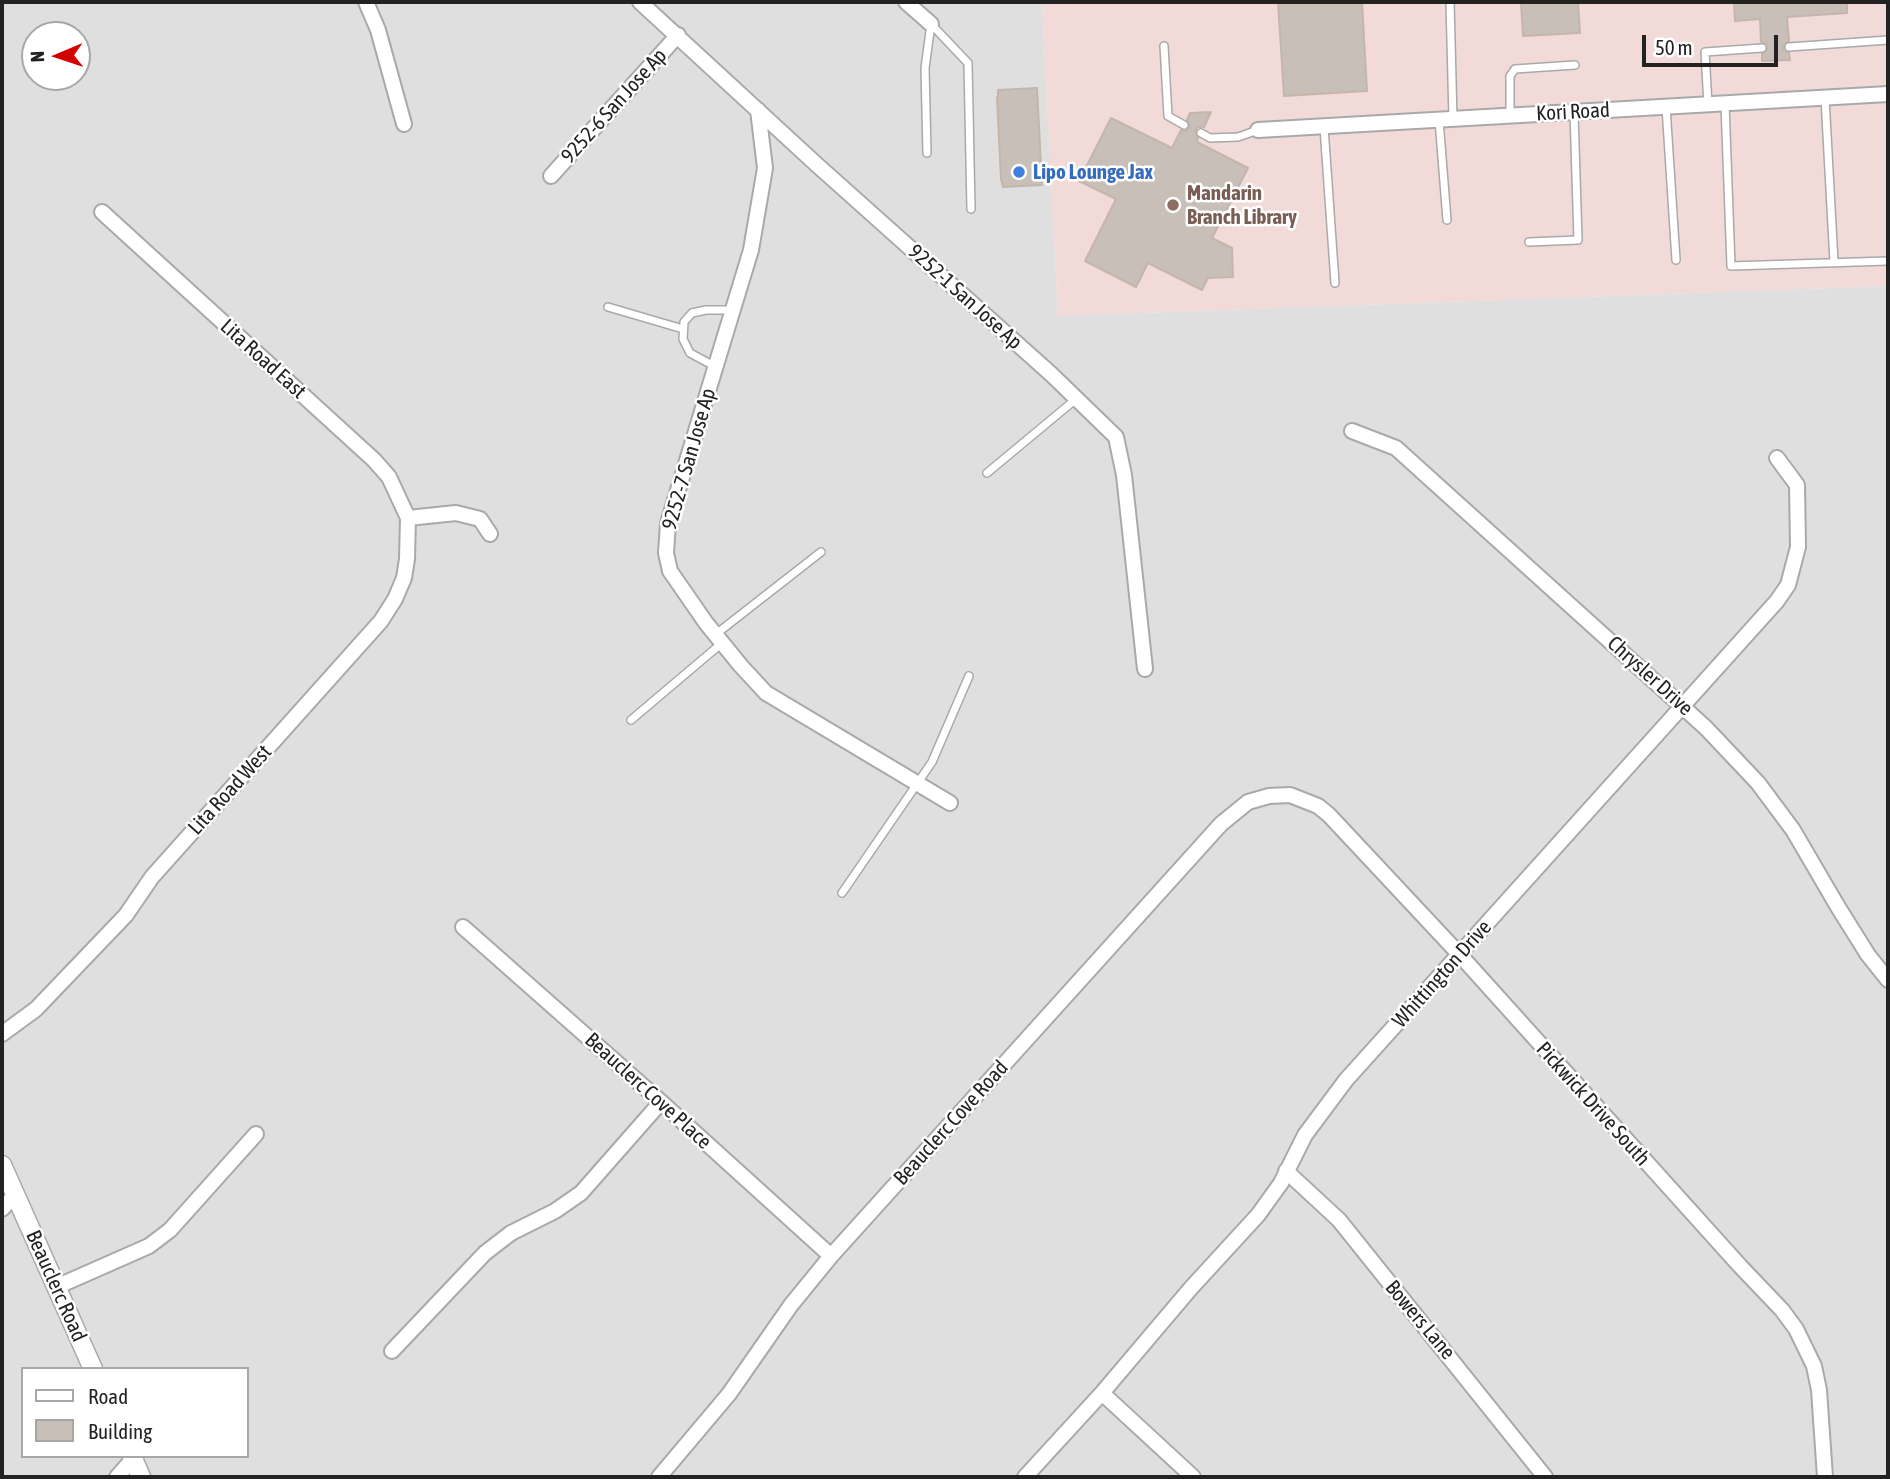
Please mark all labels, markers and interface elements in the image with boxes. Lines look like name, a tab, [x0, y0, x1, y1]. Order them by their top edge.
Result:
north arrow	[21, 21, 91, 91]
scale bar	[1645, 21, 1782, 65]
text: 50 m	[1655, 35, 1693, 59]
street label: 9252-6 San Jose Ap	[556, 43, 672, 169]
text: N	[26, 51, 48, 63]
street label: Kori Road	[1536, 97, 1610, 127]
place label: Lipo Lounge Jax	[1033, 159, 1153, 185]
marker: Lipo Lounge Jax	[1011, 164, 1027, 180]
place label: Mandarin Branch Library	[1187, 180, 1297, 230]
marker: Mandarin Branch Library	[1165, 197, 1181, 213]
street label: 9252-1 San Jose Ap	[903, 239, 1027, 355]
street label: Lita Road East	[215, 314, 311, 404]
street label: 9252-7 San Jose Ap	[657, 385, 721, 533]
street label: Chrysler Drive	[1602, 631, 1698, 721]
street label: Lita Road West	[183, 740, 277, 840]
street label: Whittington Drive	[1387, 915, 1497, 1033]
street label: Beauclerc Cove Place	[579, 1028, 717, 1154]
street label: Pickwick Drive South	[1531, 1037, 1655, 1171]
street label: Beauclerc Cove Road	[888, 1056, 1014, 1190]
street label: Beauclerc Road	[20, 1227, 92, 1345]
street label: Bowers Lane	[1380, 1275, 1460, 1365]
legend	[21, 1367, 248, 1458]
text: Road	[88, 1384, 128, 1408]
text: Building	[88, 1419, 152, 1443]

